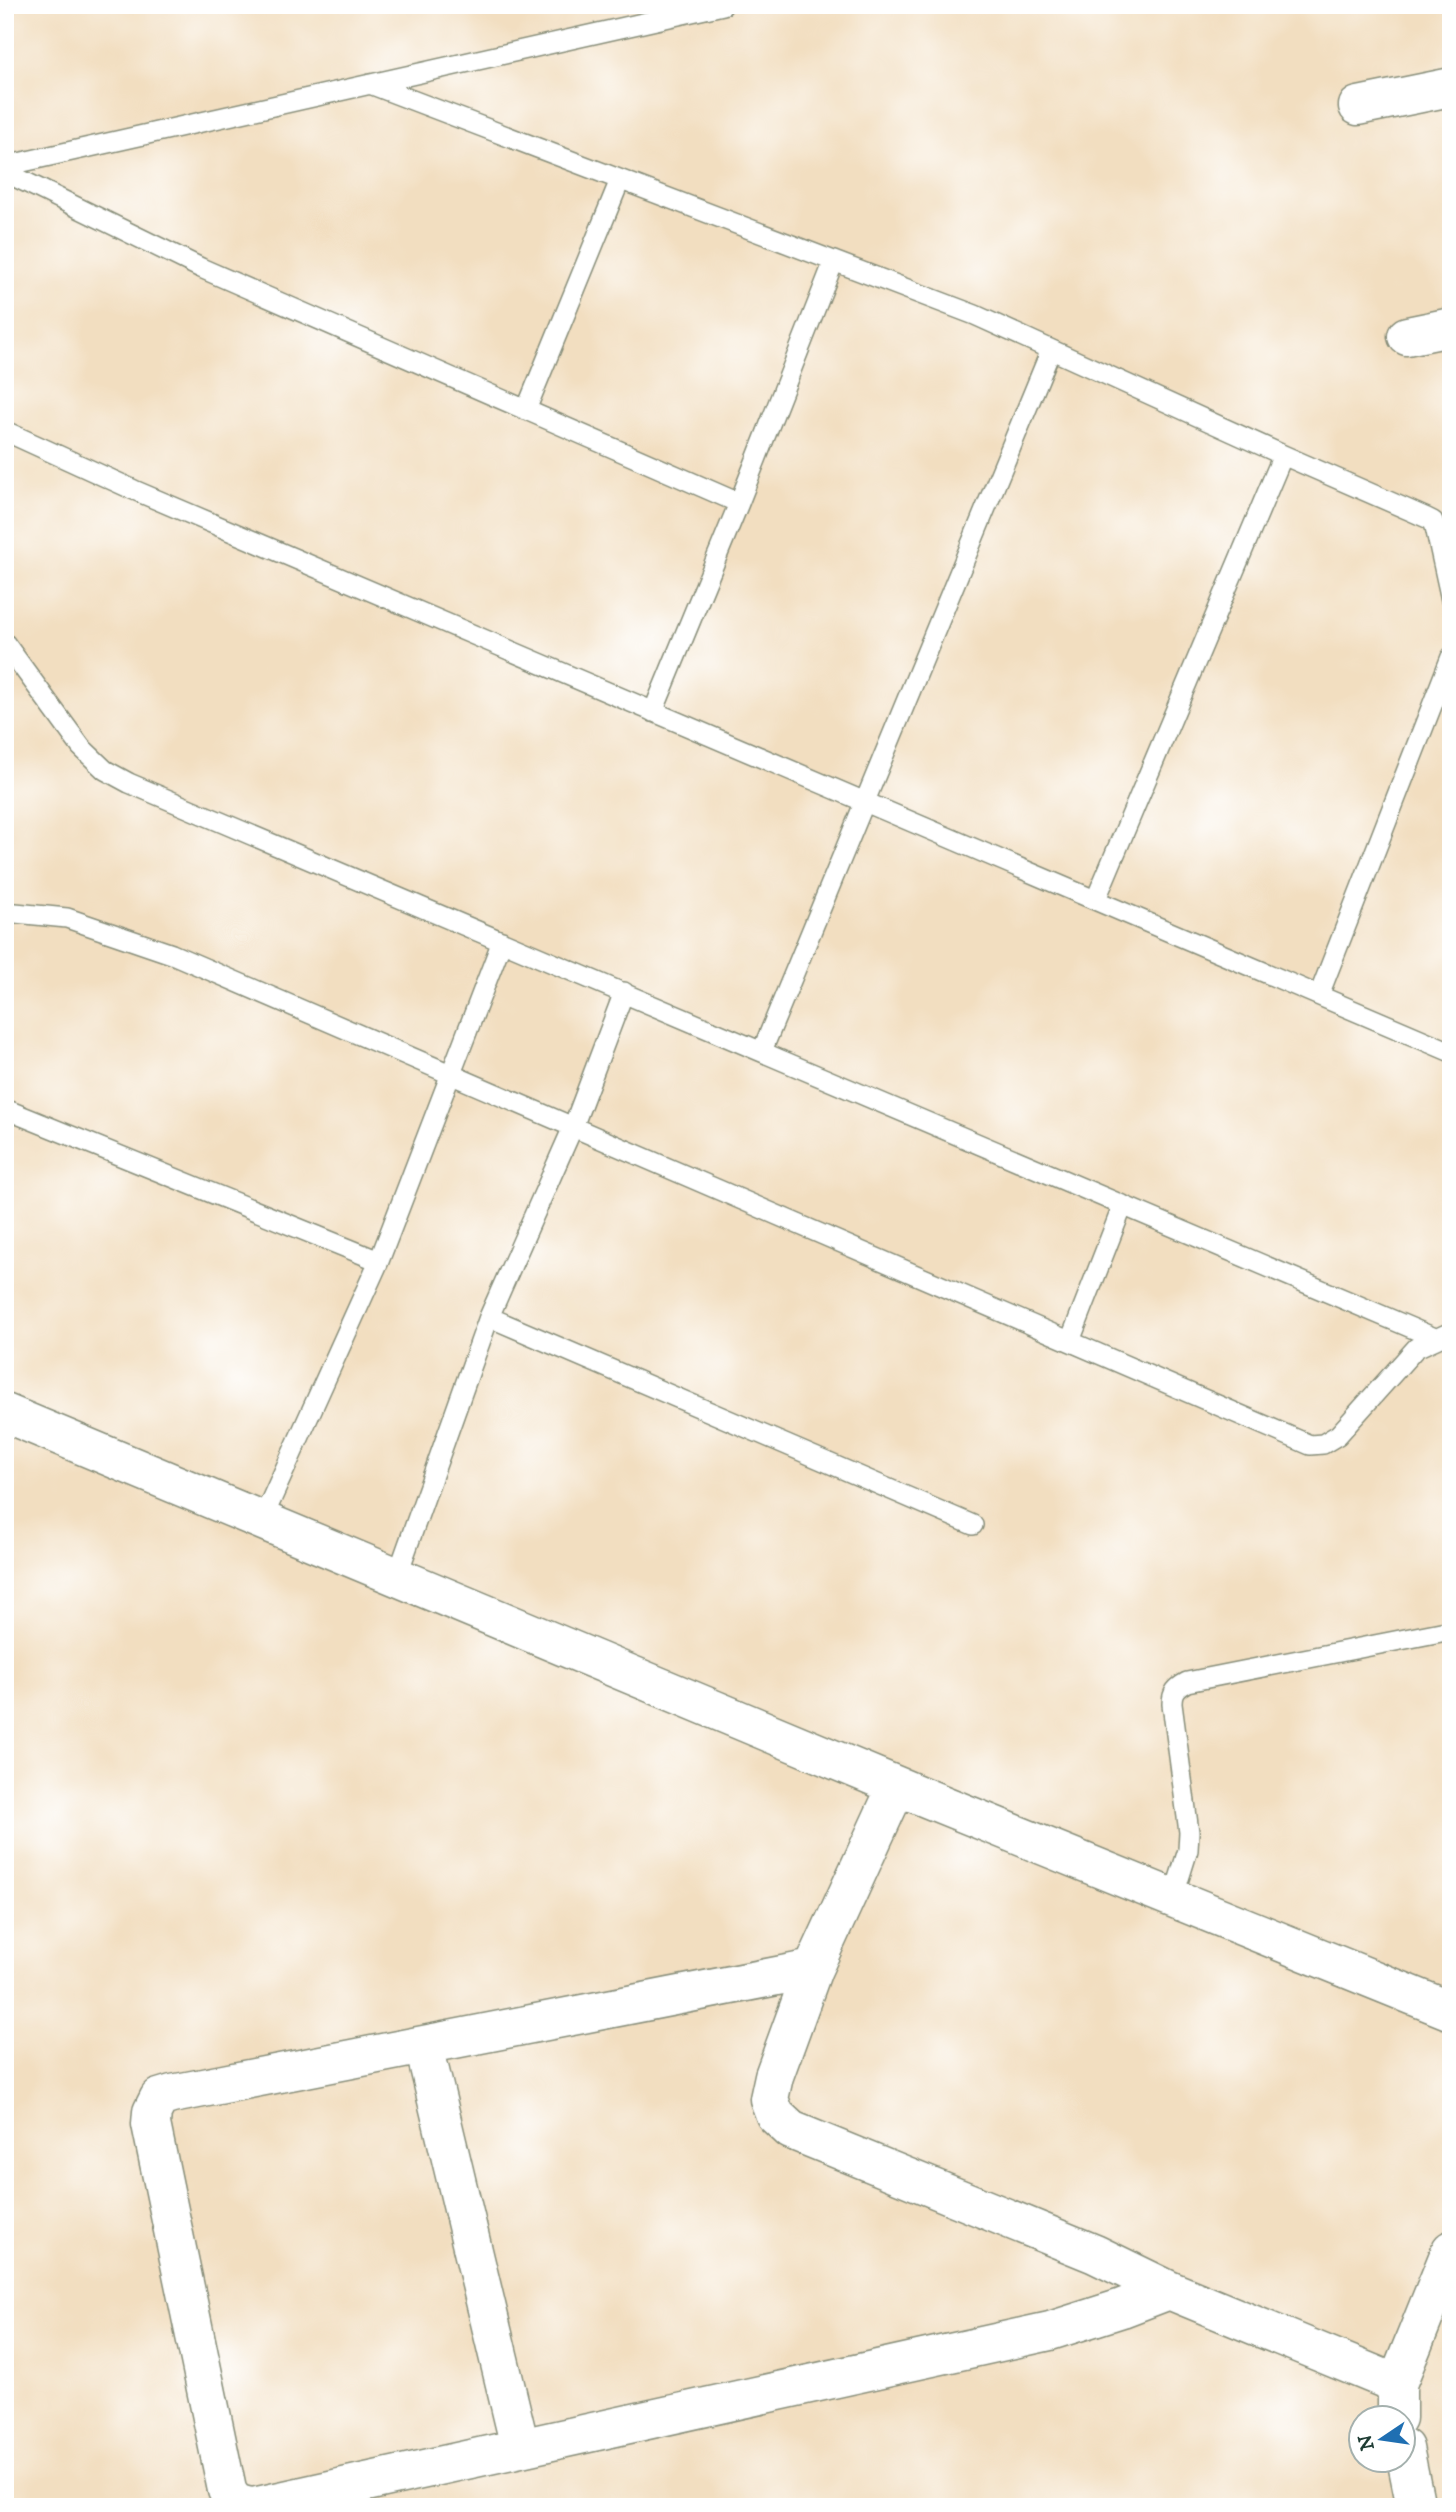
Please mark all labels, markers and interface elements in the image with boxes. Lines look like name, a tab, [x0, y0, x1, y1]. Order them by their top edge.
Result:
north arrow	[1348, 2404, 1418, 2474]
text: N	[1354, 2432, 1380, 2453]

